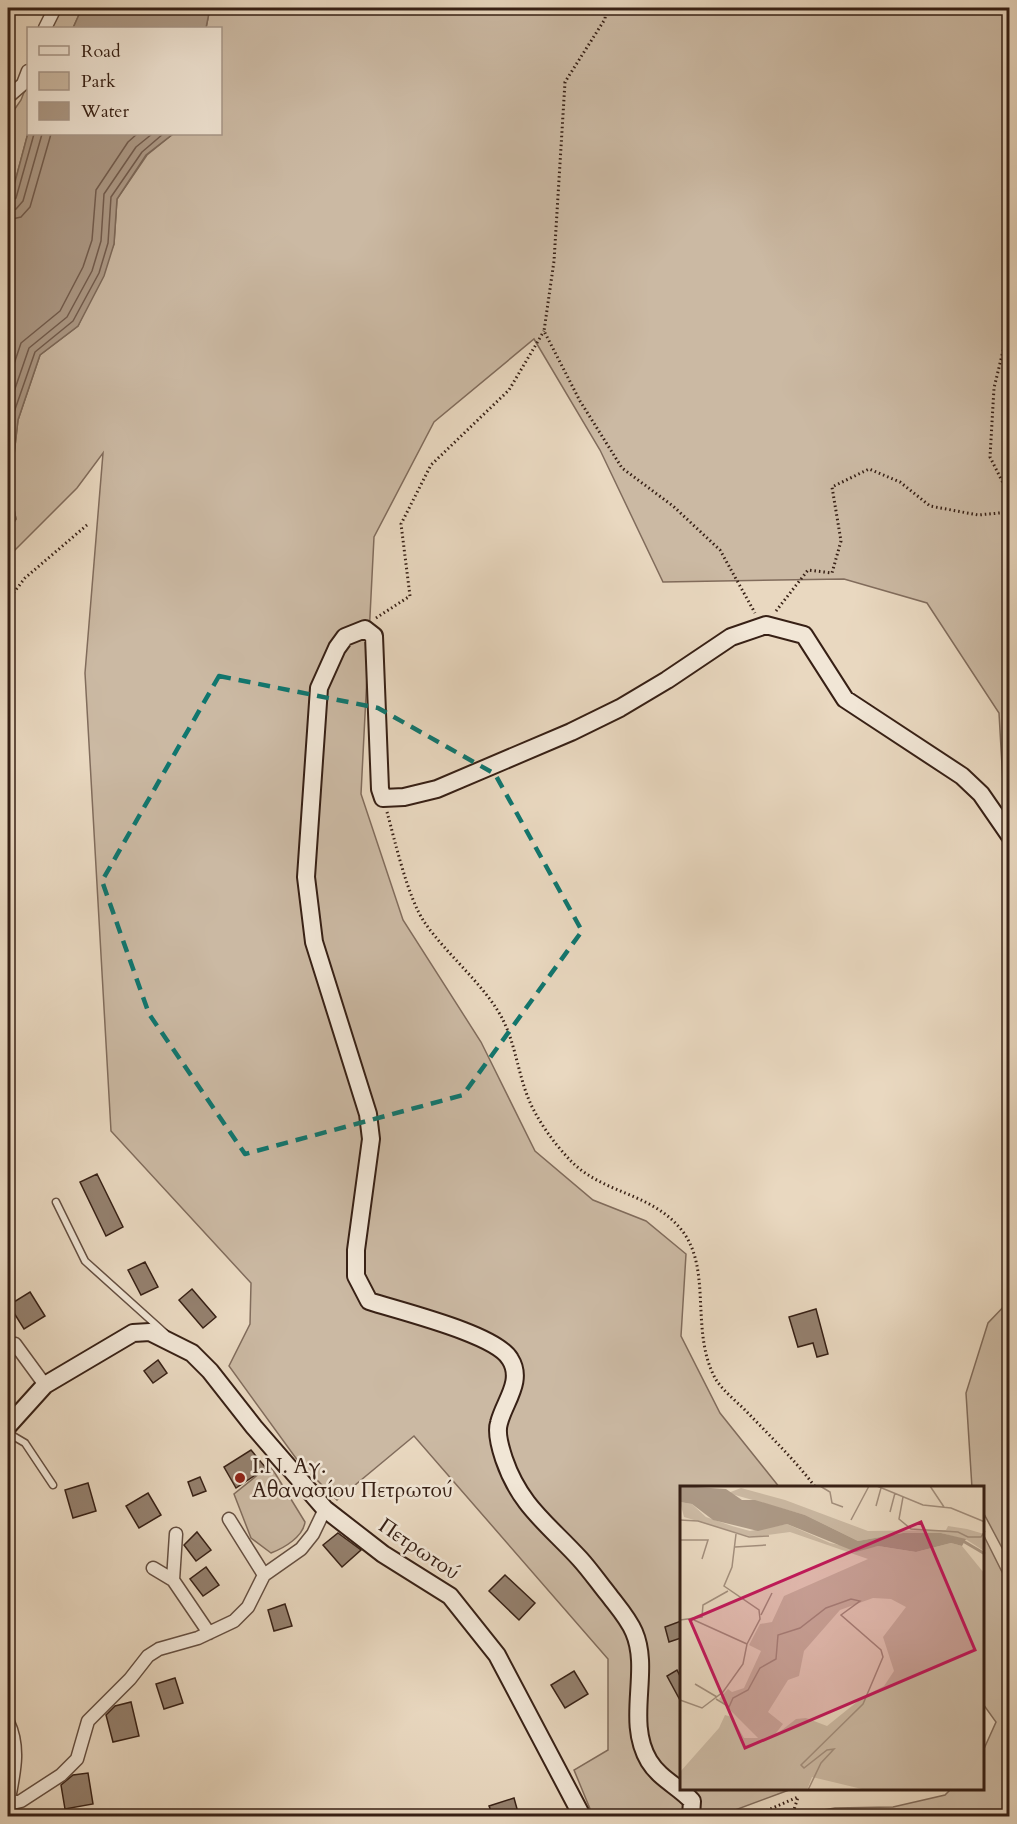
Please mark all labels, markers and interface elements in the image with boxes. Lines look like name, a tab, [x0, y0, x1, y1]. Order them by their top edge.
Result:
legend	[27, 27, 222, 135]
text: Road	[81, 39, 121, 64]
text: Park	[81, 69, 116, 94]
text: Water	[80, 99, 130, 124]
place label: Ι.Ν. Αγ. Αθανασίου Πετρωτού	[252, 1452, 453, 1505]
marker: Ι.Ν. Αγ. Αθανασίου Πετρωτού	[233, 1471, 247, 1485]
inset map	[680, 1486, 984, 1791]
street label: Πετρωτού	[373, 1511, 465, 1587]

